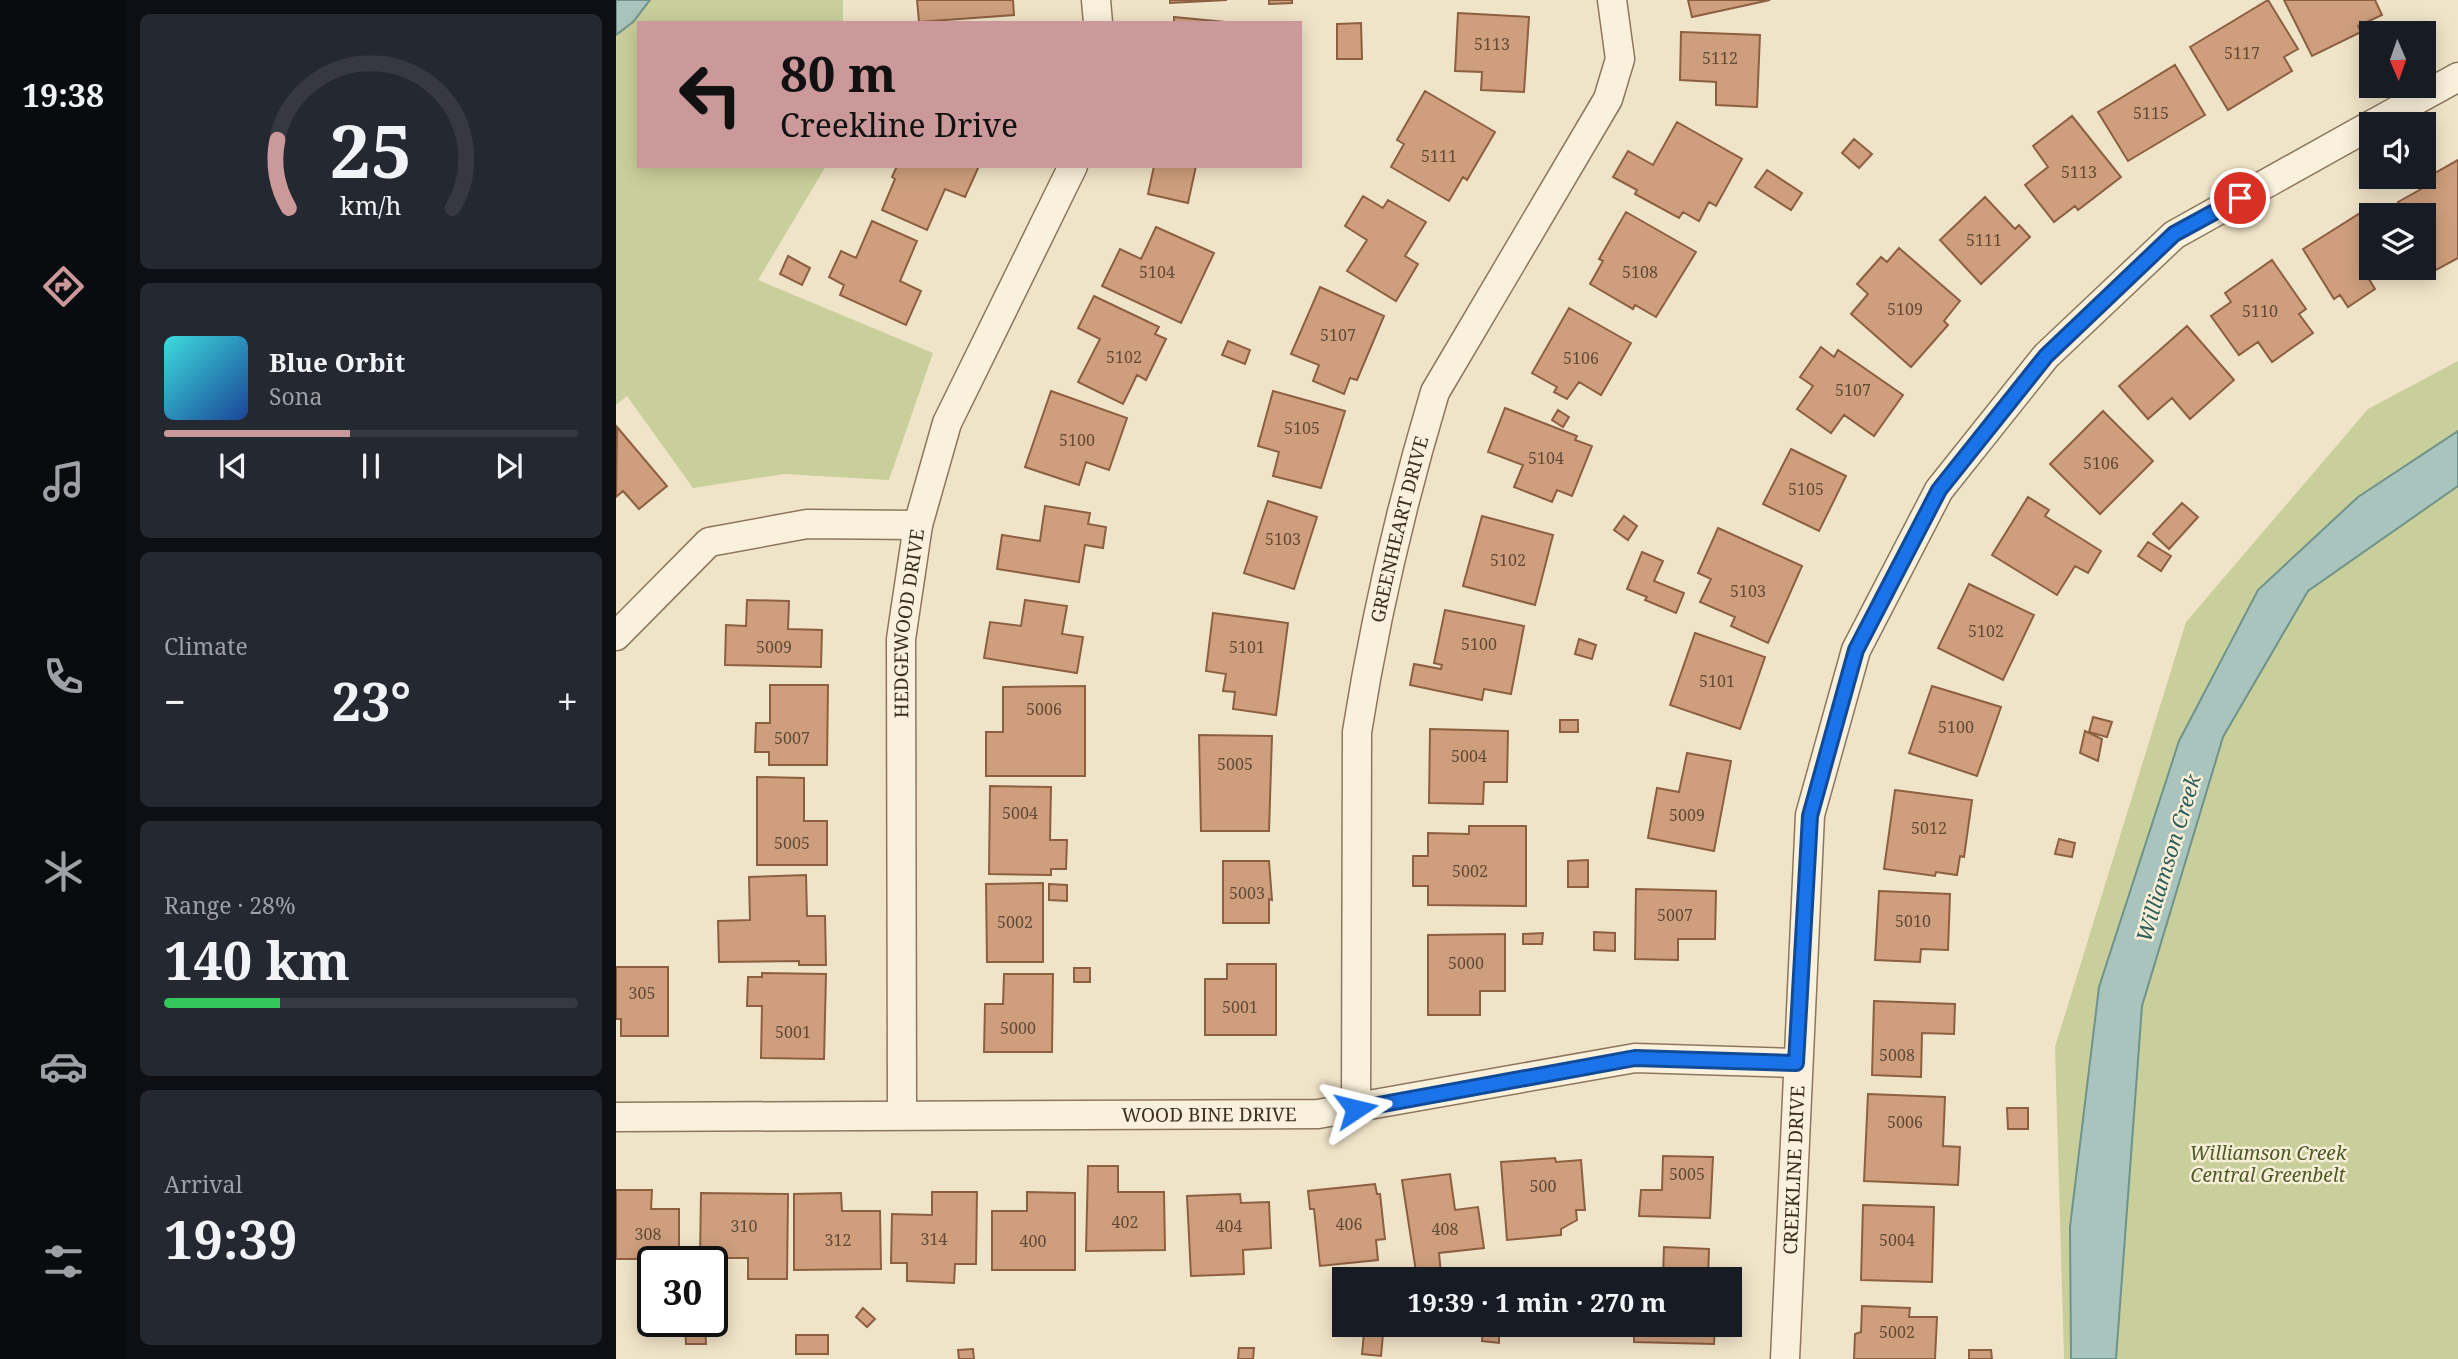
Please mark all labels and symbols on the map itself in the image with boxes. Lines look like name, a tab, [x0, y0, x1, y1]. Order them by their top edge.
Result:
north arrow	[2359, 21, 2436, 98]
house number: 5113	[1474, 33, 1510, 55]
house number: 5117	[2224, 42, 2260, 64]
house number: 5112	[1702, 47, 1738, 69]
house number: 5115	[2133, 102, 2169, 124]
house number: 5111	[1421, 145, 1457, 167]
house number: 5113	[2061, 161, 2097, 183]
pin	[2210, 168, 2270, 228]
house number: 5111	[1966, 229, 2002, 251]
house number: 5104	[1139, 261, 1175, 283]
house number: 5108	[1622, 261, 1658, 283]
house number: 5109	[1887, 298, 1923, 320]
house number: 5110	[2242, 300, 2278, 322]
house number: 5107	[1320, 324, 1356, 346]
house number: 5102	[1106, 346, 1142, 368]
house number: 5106	[1563, 347, 1599, 369]
house number: 5107	[1835, 379, 1871, 401]
house number: 5105	[1284, 417, 1320, 439]
house number: 5100	[1059, 429, 1095, 451]
street label: GREENHEART DRIVE	[1364, 433, 1435, 625]
house number: 5104	[1528, 447, 1564, 469]
house number: 5106	[2083, 452, 2119, 474]
house number: 5105	[1788, 478, 1824, 500]
street label: HEDGEWOOD DRIVE	[888, 527, 930, 718]
house number: 5103	[1265, 528, 1301, 550]
house number: 5102	[1490, 549, 1526, 571]
house number: 5103	[1730, 580, 1766, 602]
house number: 5102	[1968, 620, 2004, 642]
house number: 5100	[1461, 633, 1497, 655]
house number: 5009	[756, 636, 792, 658]
house number: 5101	[1229, 636, 1265, 658]
house number: 5101	[1699, 670, 1735, 692]
house number: 5006	[1026, 698, 1062, 720]
house number: 5100	[1938, 716, 1974, 738]
house number: 5007	[774, 727, 810, 749]
house number: 5004	[1451, 745, 1487, 767]
house number: 5005	[1217, 753, 1253, 775]
water label: Williamson Creek	[2129, 770, 2207, 945]
house number: 5004	[1002, 802, 1038, 824]
house number: 5009	[1669, 804, 1705, 826]
house number: 5012	[1911, 817, 1947, 839]
house number: 5005	[774, 832, 810, 854]
house number: 5002	[1452, 860, 1488, 882]
house number: 5003	[1229, 882, 1265, 904]
house number: 5007	[1657, 904, 1693, 926]
house number: 5010	[1895, 910, 1931, 932]
house number: 5002	[997, 911, 1033, 933]
house number: 5000	[1448, 952, 1484, 974]
house number: 305	[629, 982, 655, 1004]
house number: 5001	[1222, 996, 1258, 1018]
house number: 5000	[1000, 1017, 1036, 1039]
house number: 5001	[775, 1021, 811, 1043]
house number: 5008	[1879, 1044, 1915, 1066]
position arrow	[1319, 1072, 1393, 1146]
street label: CREEKLINE DRIVE	[1777, 1085, 1811, 1255]
street label: WOOD BINE DRIVE	[1121, 1101, 1297, 1128]
house number: 5006	[1887, 1111, 1923, 1133]
park label: Williamson Creek Central Greenbelt	[2190, 1140, 2348, 1188]
house number: 5005	[1669, 1163, 1705, 1185]
house number: 500	[1530, 1175, 1556, 1197]
house number: 402	[1112, 1211, 1138, 1233]
house number: 406	[1336, 1213, 1362, 1235]
house number: 310	[731, 1215, 757, 1237]
house number: 404	[1216, 1215, 1242, 1237]
house number: 408	[1432, 1218, 1458, 1240]
house number: 308	[635, 1223, 661, 1245]
house number: 314	[921, 1228, 947, 1250]
house number: 312	[825, 1229, 851, 1251]
house number: 5004	[1879, 1229, 1915, 1251]
house number: 400	[1020, 1230, 1046, 1252]
speed limit sign: 30	[637, 1246, 728, 1337]
house number: 5002	[1879, 1321, 1915, 1343]

